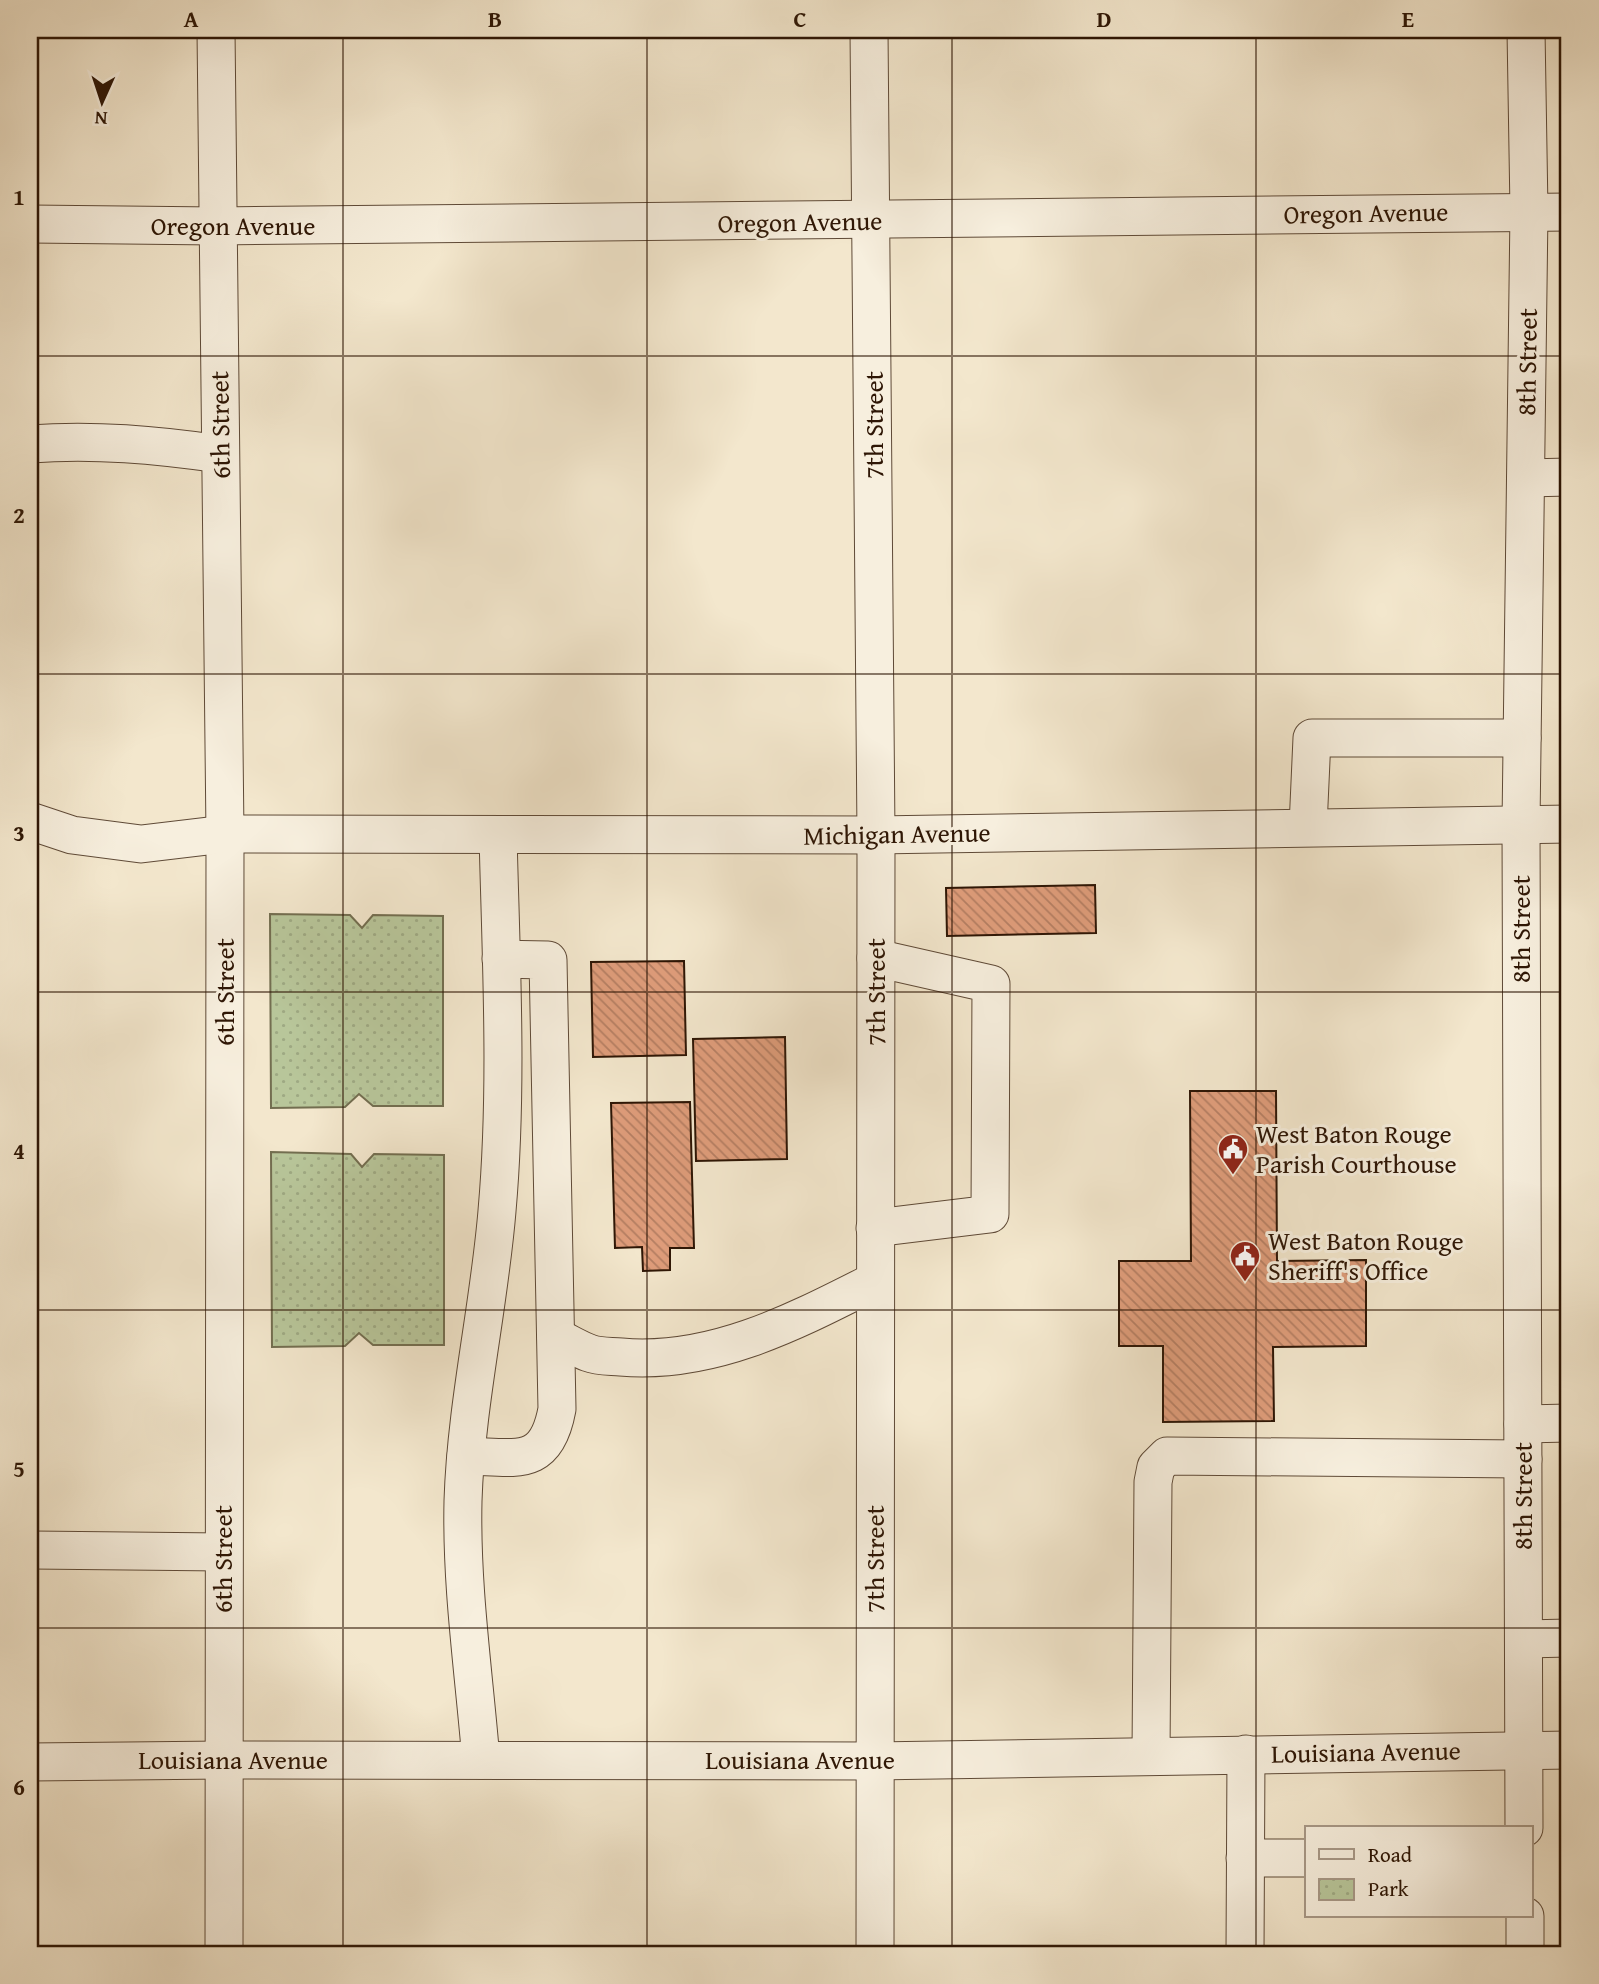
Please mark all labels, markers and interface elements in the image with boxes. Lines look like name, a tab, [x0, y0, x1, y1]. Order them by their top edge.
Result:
text: A	[184, 2, 199, 35]
text: B	[488, 2, 502, 35]
text: C	[793, 2, 807, 35]
text: D	[1097, 2, 1112, 35]
text: E	[1402, 2, 1414, 35]
north arrow	[66, 66, 136, 136]
text: N	[94, 105, 108, 133]
text: 1	[13, 180, 25, 213]
street label: Oregon Avenue	[1283, 192, 1449, 233]
street label: Oregon Avenue	[717, 201, 883, 242]
street label: Oregon Avenue	[151, 206, 315, 245]
street label: 8th Street	[1506, 308, 1547, 416]
street label: 6th Street	[199, 371, 240, 479]
street label: 7th Street	[854, 371, 893, 479]
text: 2	[13, 498, 25, 531]
street label: Michigan Avenue	[803, 812, 991, 855]
text: 3	[13, 816, 25, 849]
street label: 8th Street	[1501, 875, 1540, 983]
street label: 6th Street	[205, 938, 244, 1046]
street label: 7th Street	[856, 938, 895, 1046]
place label: West Baton Rouge Parish Courthouse	[1256, 1114, 1457, 1183]
public building icon: West Baton Rouge Parish Courthouse	[1216, 1132, 1250, 1176]
text: 4	[13, 1134, 25, 1167]
place label: West Baton Rouge Sheriff's Office	[1268, 1221, 1464, 1290]
public building icon: West Baton Rouge Sheriff's Office	[1228, 1239, 1262, 1283]
street label: 8th Street	[1503, 1442, 1542, 1550]
text: 5	[13, 1452, 25, 1485]
street label: 6th Street	[203, 1505, 242, 1613]
street label: 7th Street	[855, 1505, 894, 1613]
street label: Louisiana Avenue	[1271, 1730, 1461, 1773]
street label: Louisiana Avenue	[138, 1740, 328, 1779]
street label: Louisiana Avenue	[705, 1740, 895, 1779]
text: 6	[13, 1770, 25, 1803]
legend	[1305, 1826, 1532, 1918]
text: Road	[1368, 1839, 1413, 1870]
text: Park	[1368, 1873, 1409, 1904]

